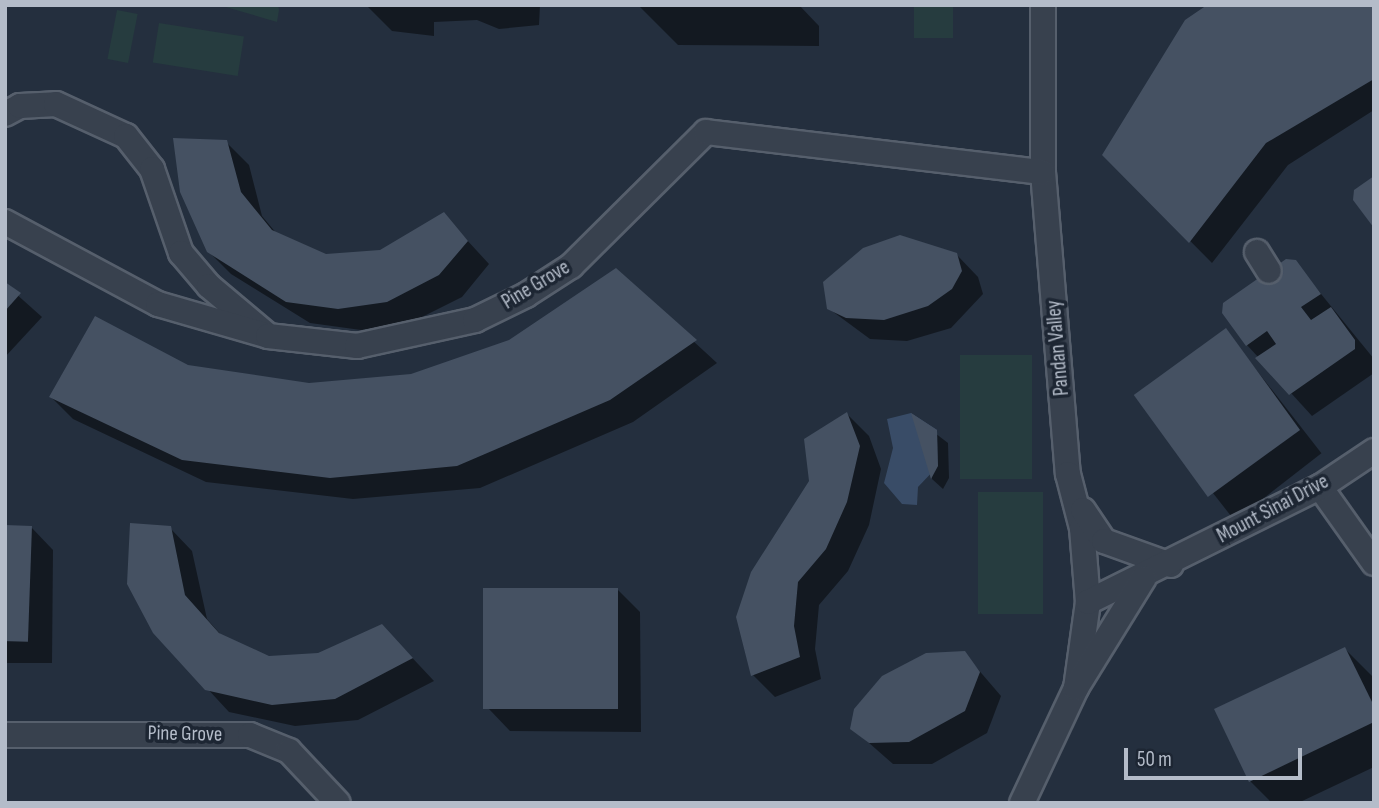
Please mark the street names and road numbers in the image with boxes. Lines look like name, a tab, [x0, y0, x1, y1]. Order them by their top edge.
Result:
street label: Pine Grove	[497, 255, 575, 315]
street label: Pandan Valley	[1041, 299, 1075, 397]
street label: Mount Sinai Drive	[1213, 469, 1333, 549]
street label: Pine Grove	[147, 721, 223, 747]

